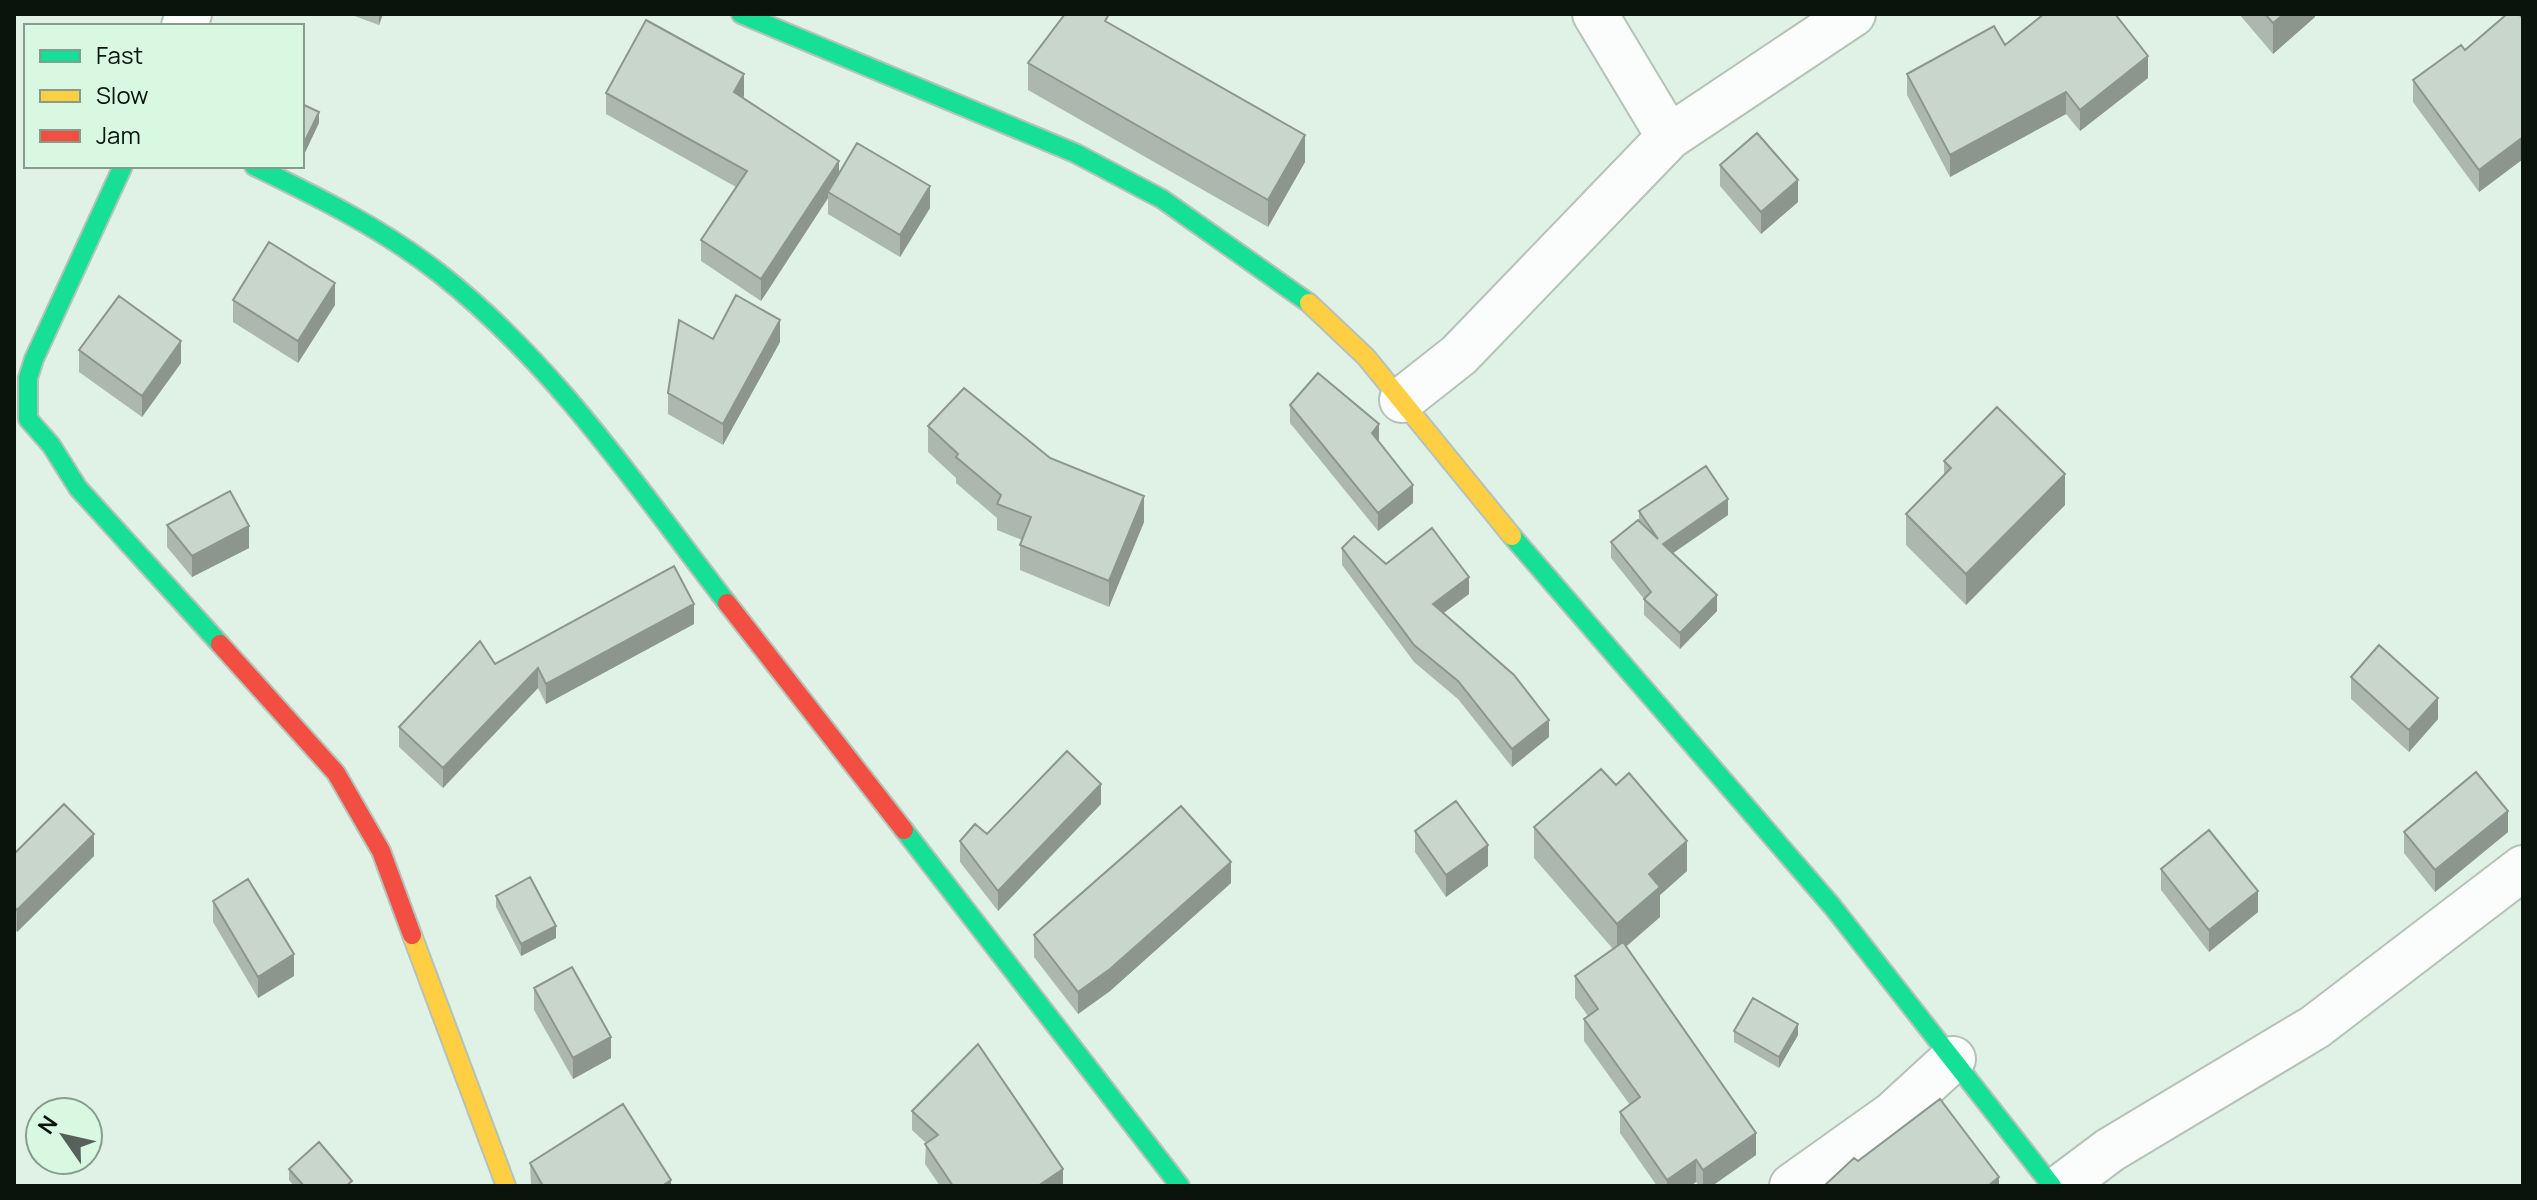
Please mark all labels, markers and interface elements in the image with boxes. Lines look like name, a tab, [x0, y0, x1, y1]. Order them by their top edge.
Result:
legend	[24, 24, 304, 168]
text: Fast	[96, 38, 143, 71]
text: Slow	[96, 78, 149, 111]
text: Jam	[96, 118, 141, 151]
north arrow	[24, 1096, 104, 1176]
text: N	[31, 1110, 64, 1140]

